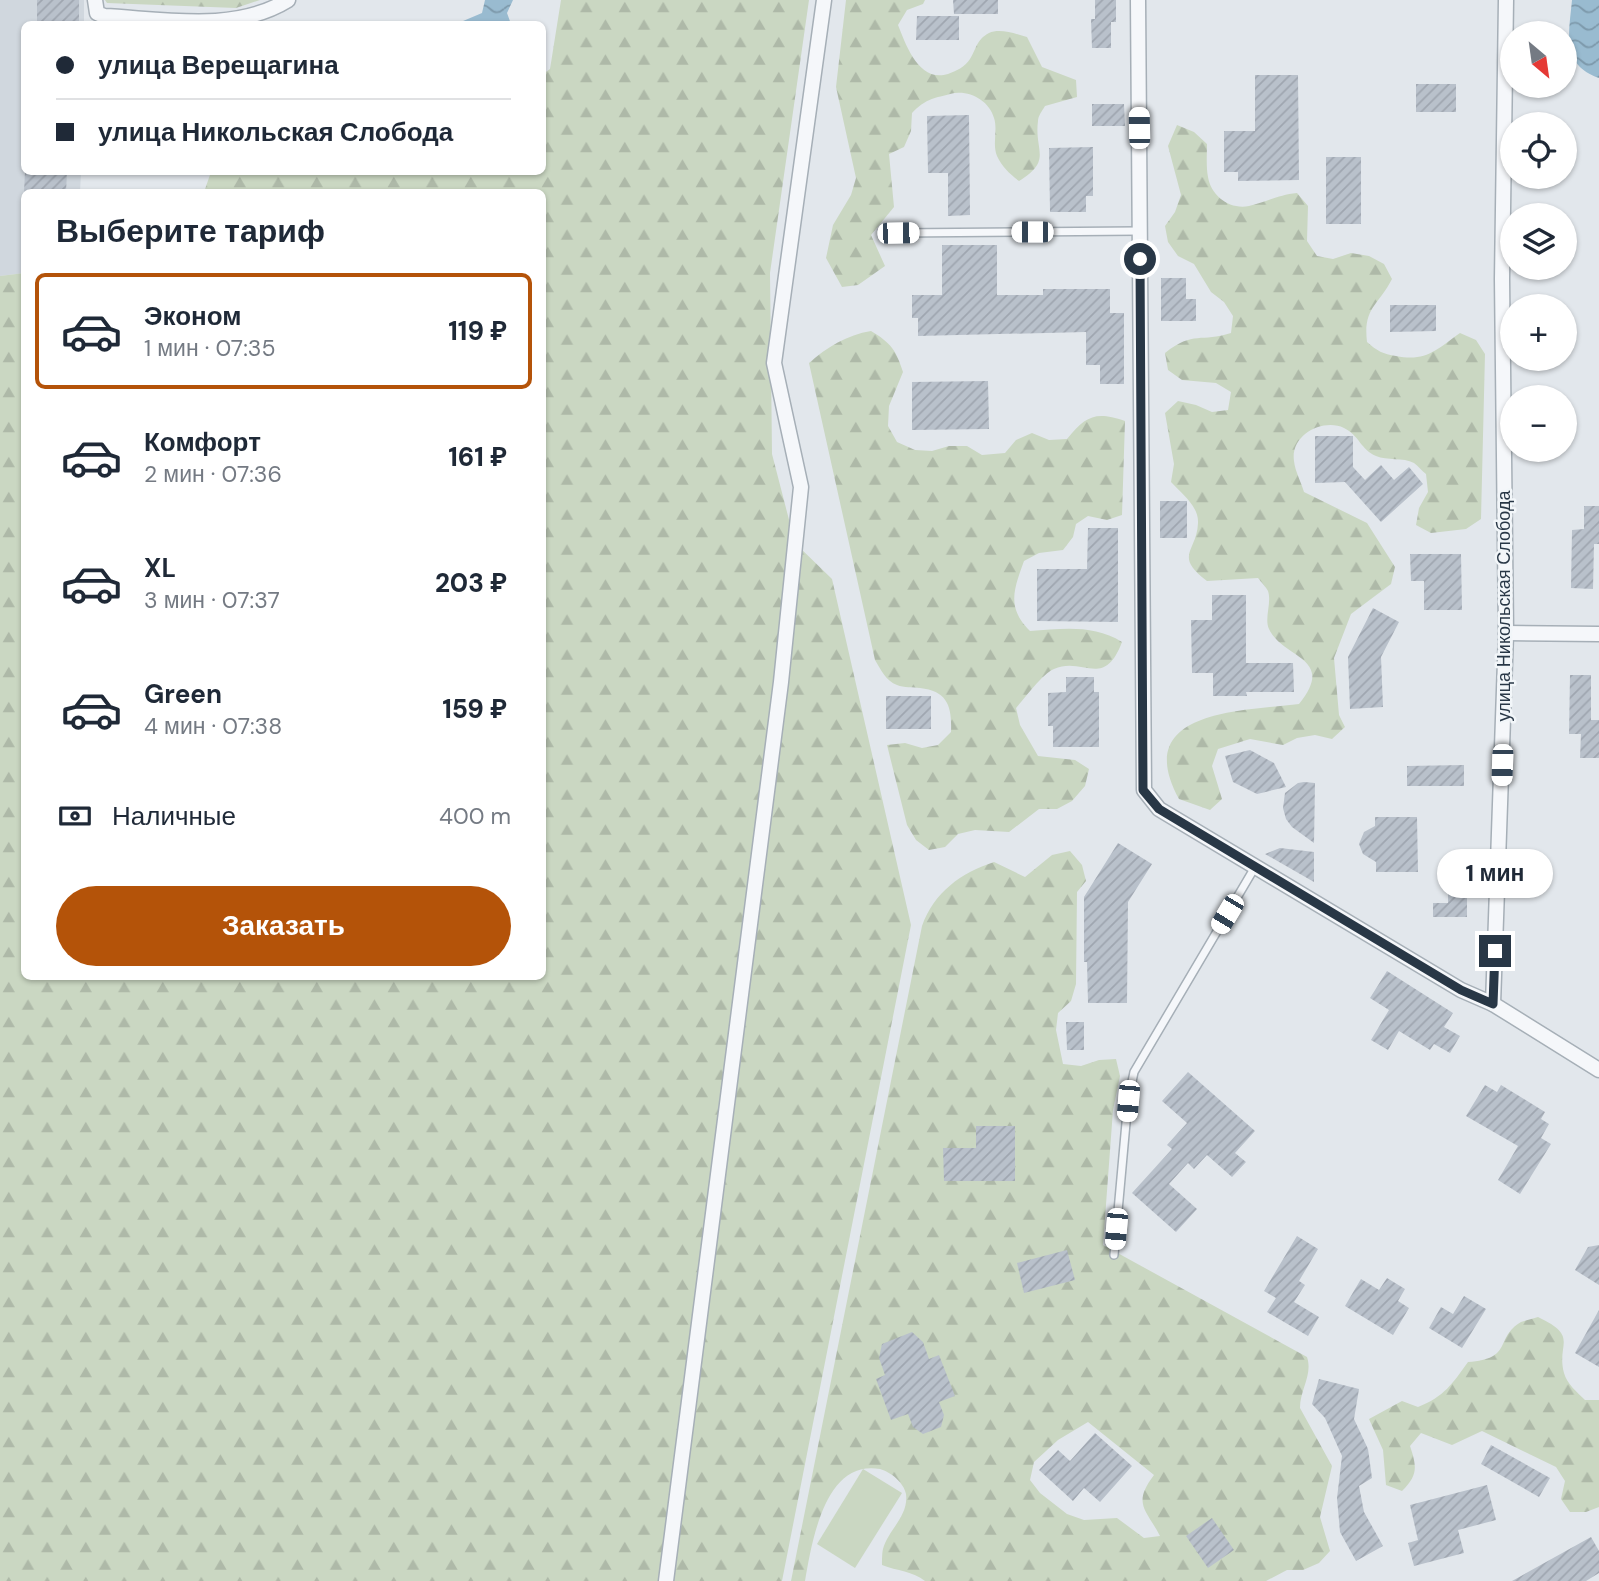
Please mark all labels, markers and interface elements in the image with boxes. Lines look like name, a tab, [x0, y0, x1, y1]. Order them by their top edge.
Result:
north arrow	[1500, 21, 1577, 98]
map controls	[1500, 21, 1577, 462]
text: улица Верещагина	[98, 48, 339, 82]
car	[1129, 107, 1150, 149]
button: locate	[1500, 112, 1577, 189]
text: улица Никольская Слобода	[98, 115, 453, 149]
button: layers	[1500, 203, 1577, 280]
text: Выберите тариф	[56, 210, 325, 252]
car	[877, 222, 920, 244]
car	[1012, 222, 1054, 243]
route start	[1124, 243, 1156, 275]
button: +	[1500, 294, 1577, 371]
text: Эконом	[144, 299, 242, 333]
icon: car	[60, 300, 123, 363]
text: 119 ₽	[448, 314, 507, 348]
text: 1 мин · 07:35	[144, 333, 275, 363]
button: −	[1500, 385, 1577, 462]
text: Комфорт	[144, 425, 261, 459]
icon: car	[60, 426, 123, 489]
text: 161 ₽	[448, 440, 507, 474]
text: 2 мин · 07:36	[144, 459, 282, 489]
street label: улица Никольская Слобода	[1492, 490, 1516, 721]
text: XL	[144, 551, 176, 585]
icon: car	[60, 552, 123, 615]
text: 203 ₽	[435, 566, 507, 600]
text: 3 мин · 07:37	[144, 585, 280, 615]
text: Green	[144, 677, 222, 711]
icon: car	[60, 678, 123, 741]
text: 159 ₽	[442, 692, 507, 726]
text: 4 мин · 07:38	[144, 711, 282, 741]
car	[1491, 744, 1514, 786]
icon: cash	[56, 797, 94, 835]
text: Наличные	[112, 799, 236, 833]
text: 400 m	[439, 801, 511, 831]
callout: 1 мин	[1437, 850, 1553, 898]
text: 1 мин	[1466, 858, 1524, 888]
button: Заказать	[56, 886, 511, 966]
car	[1208, 891, 1247, 937]
route end	[1479, 935, 1511, 967]
car	[1116, 1079, 1141, 1123]
car	[1104, 1207, 1129, 1251]

